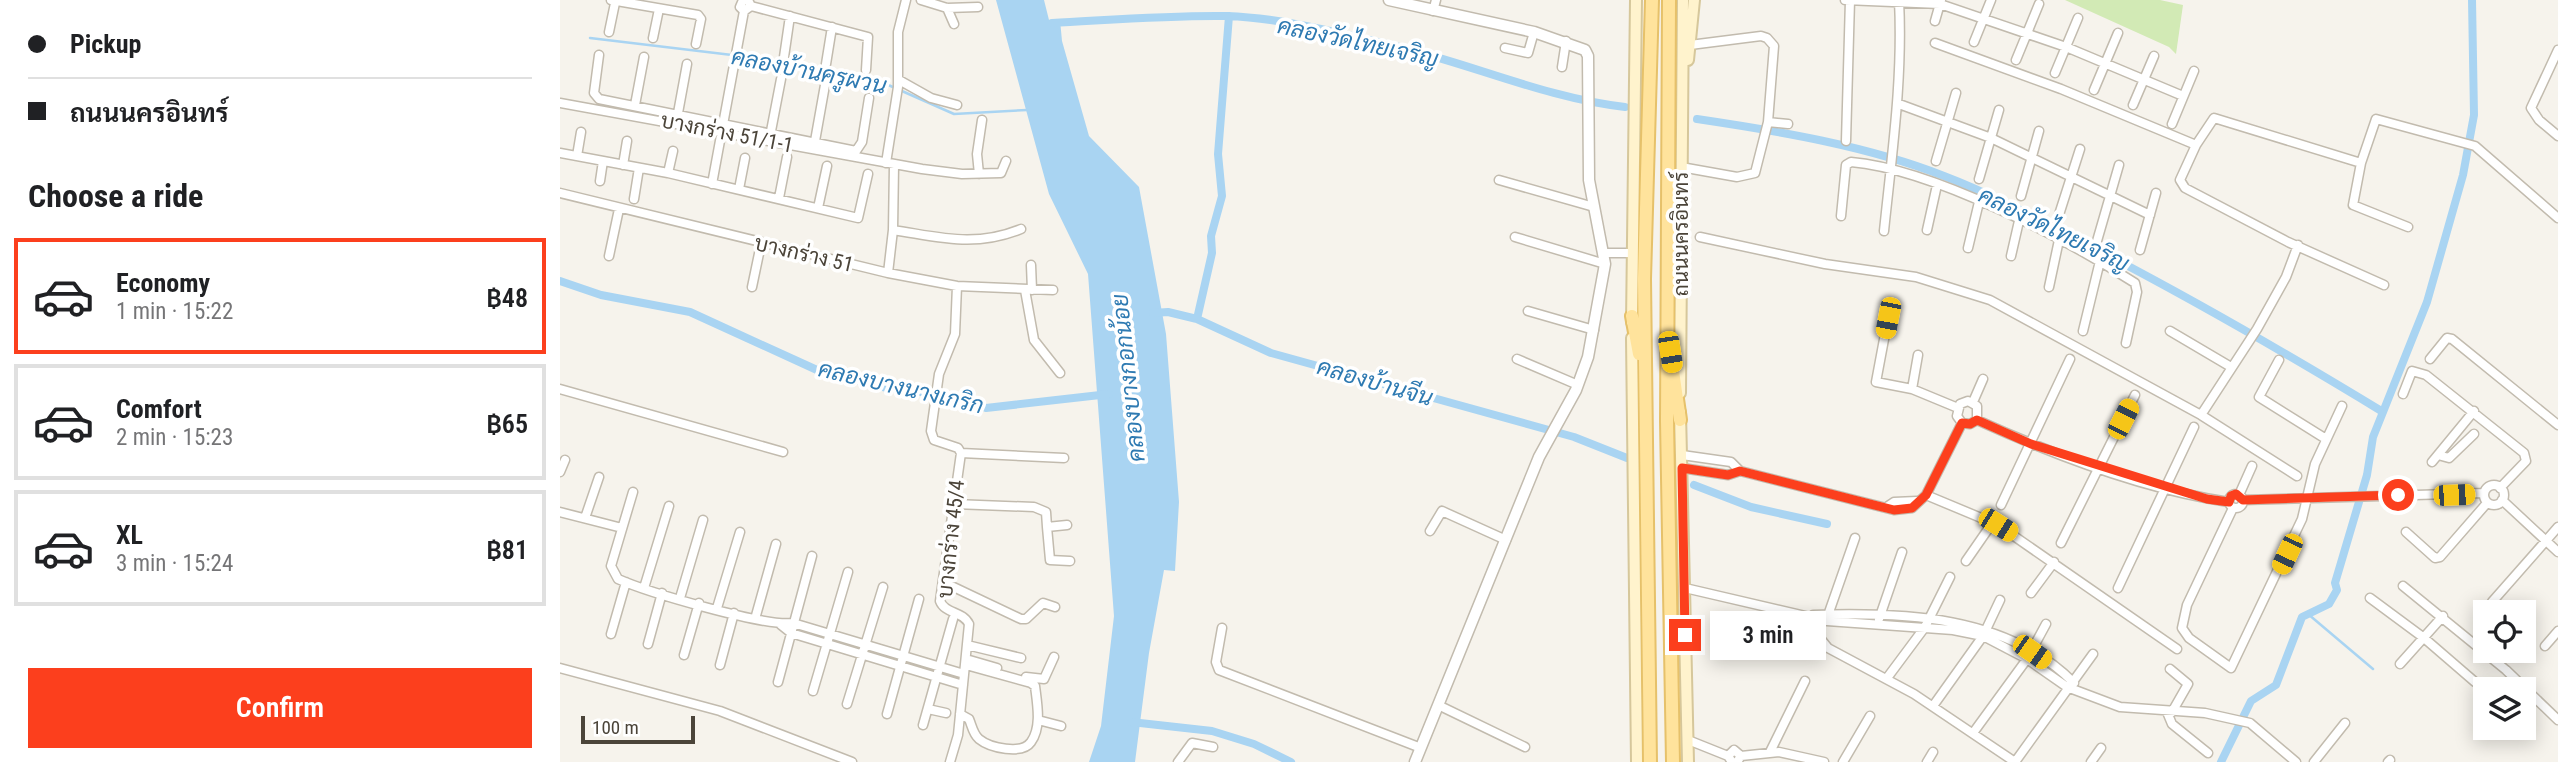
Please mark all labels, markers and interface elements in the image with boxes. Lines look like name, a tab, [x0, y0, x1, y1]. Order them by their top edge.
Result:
water label: คลองวัดไทยเจริญ	[1275, 9, 1441, 73]
text: Pickup	[70, 29, 141, 59]
water label: คลองบ้านครูผวน	[728, 42, 889, 103]
text: ถนนนครอินทร์	[70, 98, 229, 128]
street label: บางกร่าง 51/1-1	[659, 108, 795, 158]
street label: ถนนนครอินทร์	[1667, 172, 1693, 296]
text: Choose a ride	[28, 177, 203, 215]
water label: คลองวัดไทยเจริญ	[1974, 179, 2135, 278]
street label: บางกร่าง 51	[752, 231, 856, 277]
icon: car	[32, 265, 95, 328]
text: Economy	[116, 268, 210, 298]
text: ฿48	[486, 283, 528, 313]
water label: คลองบางกอกน้อย	[1105, 293, 1151, 463]
car	[1874, 295, 1903, 341]
text: 1 min · 15:22	[116, 298, 233, 325]
car	[1657, 330, 1684, 374]
water label: คลองบ้านจีน	[1314, 351, 1437, 412]
water label: คลองบางนางเกริก	[816, 354, 986, 420]
icon: car	[32, 391, 95, 454]
text: Comfort	[116, 394, 202, 424]
car	[2105, 396, 2142, 442]
text: ฿65	[486, 409, 528, 439]
text: 2 min · 15:23	[116, 424, 233, 451]
street label: บางกร่าง 45/4	[933, 479, 969, 599]
route start	[2382, 479, 2414, 511]
car	[2433, 484, 2476, 506]
car	[1975, 505, 2022, 545]
icon: car	[32, 517, 95, 580]
text: XL	[116, 520, 143, 550]
car	[2269, 531, 2306, 577]
text: ฿81	[486, 535, 528, 565]
text: 3 min · 15:24	[116, 550, 233, 577]
map controls	[2473, 600, 2536, 740]
button: locate	[2473, 600, 2536, 663]
callout: 3 min	[1710, 610, 1825, 660]
route end	[1669, 619, 1701, 651]
text: 3 min	[1743, 622, 1793, 649]
car	[2009, 631, 2056, 673]
button: Confirm	[28, 668, 532, 748]
button: layers	[2473, 677, 2536, 740]
scale bar	[581, 713, 695, 745]
text: 100 m	[592, 716, 639, 739]

